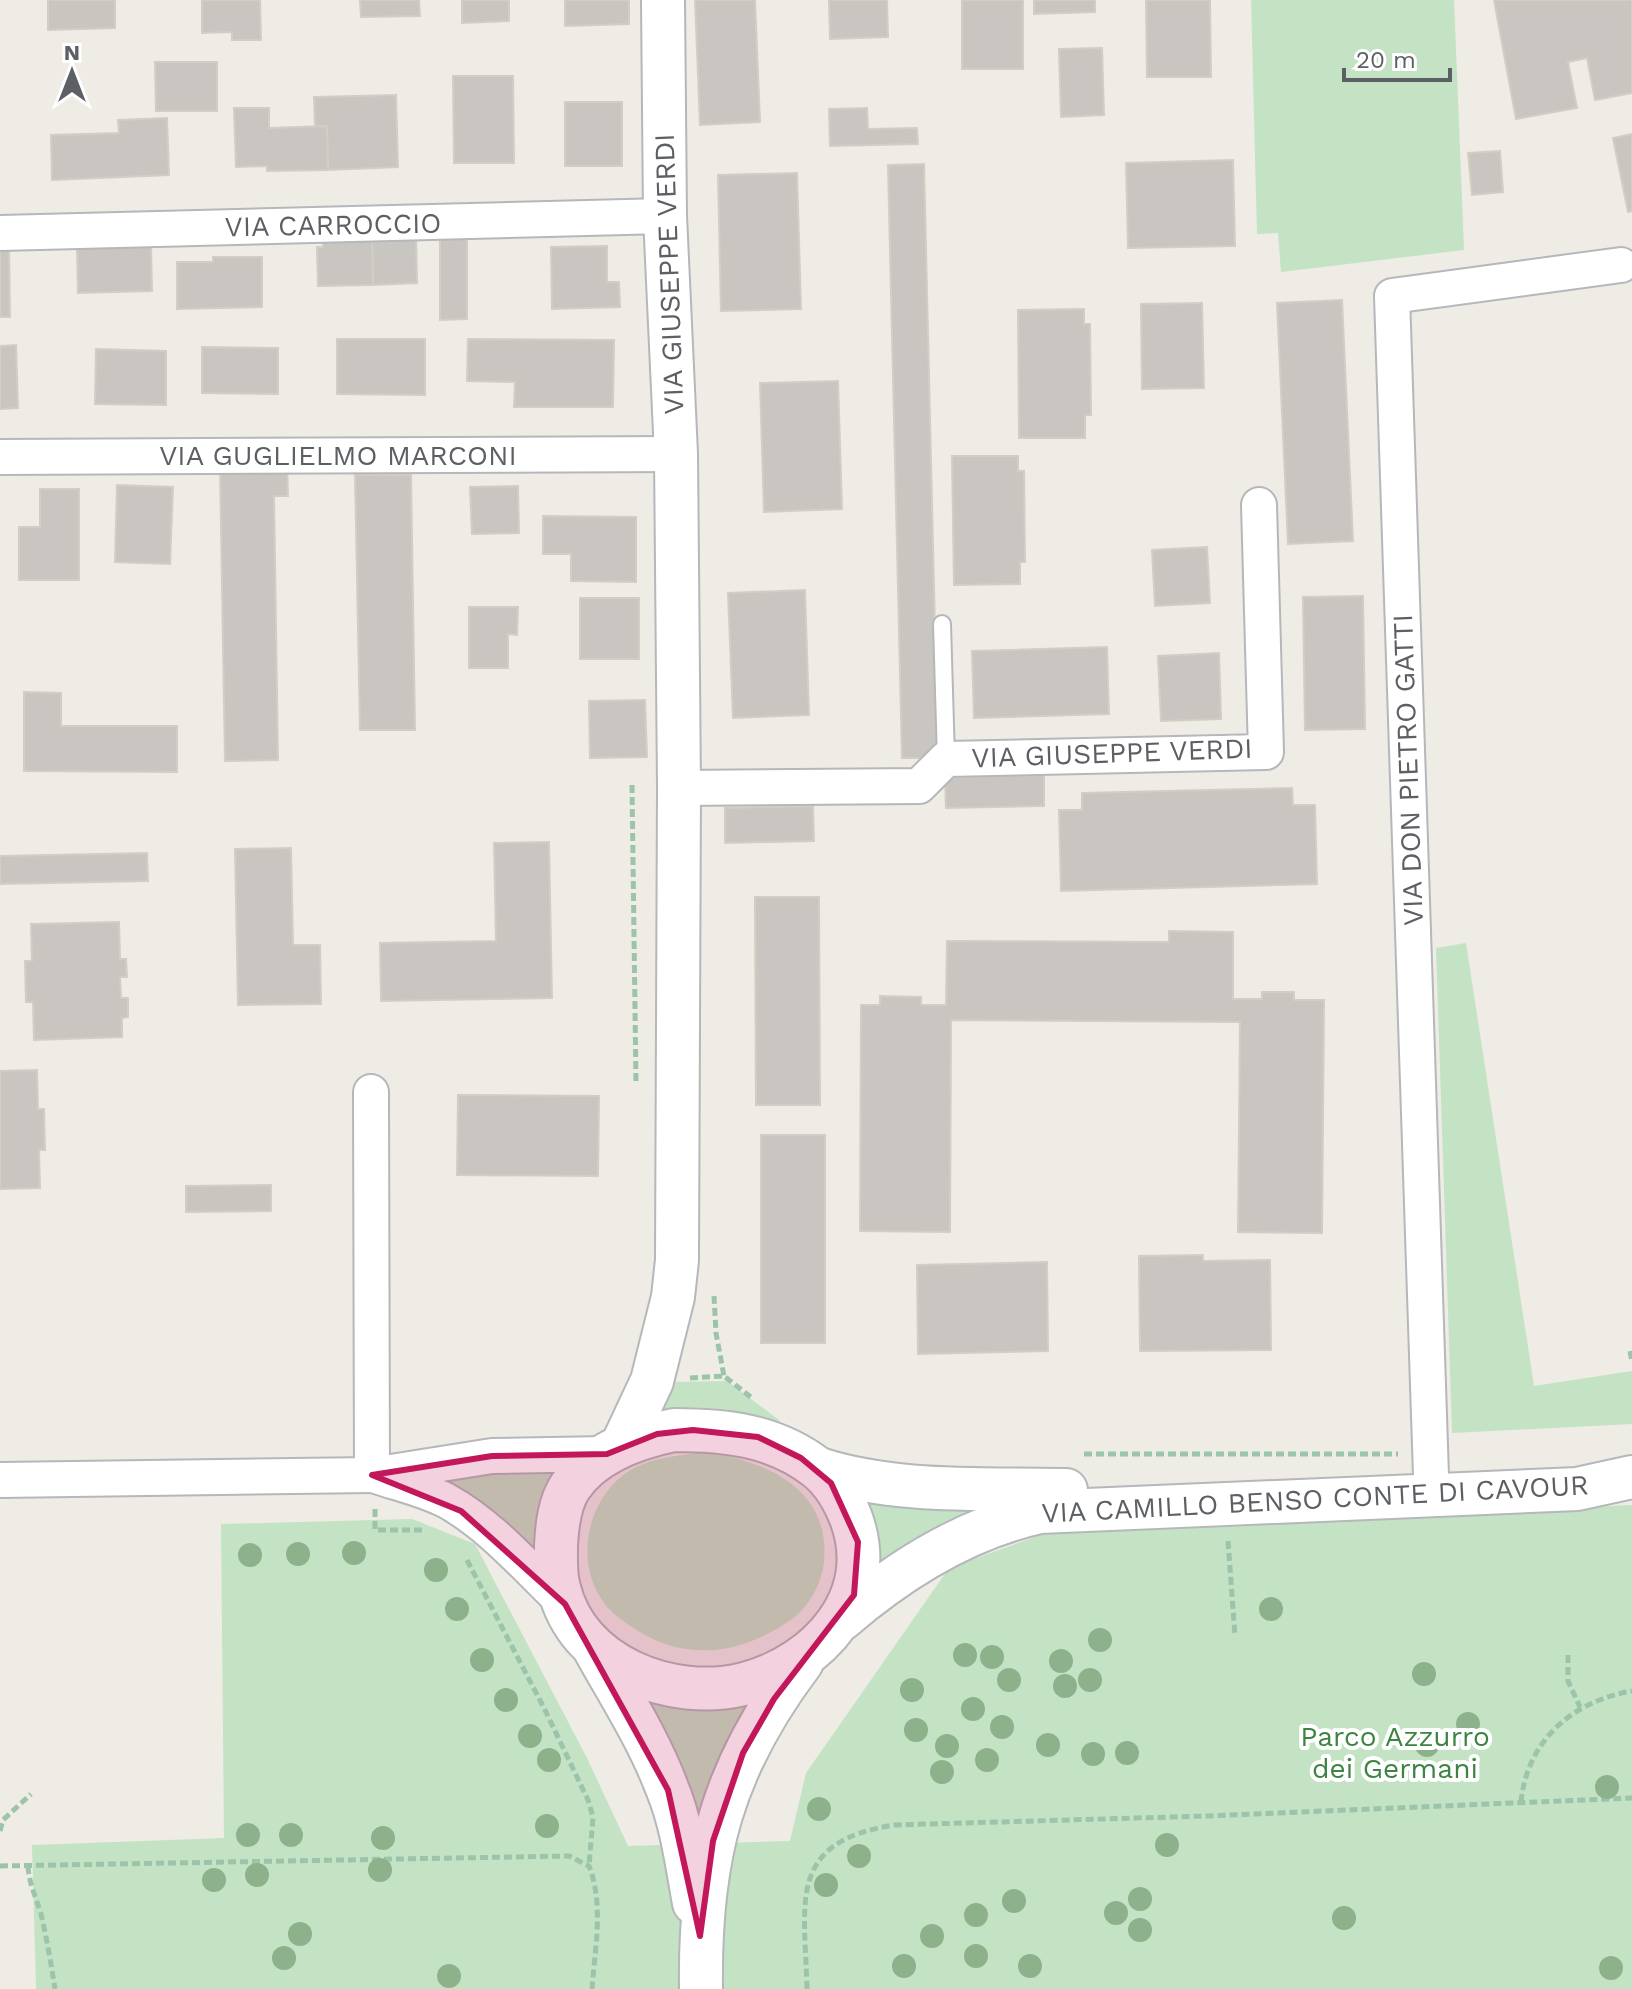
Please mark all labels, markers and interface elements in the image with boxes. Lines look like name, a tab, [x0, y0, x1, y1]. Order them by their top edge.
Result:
north arrow	[32, 32, 112, 112]
scale bar	[1344, 32, 1450, 82]
text: N	[64, 40, 80, 65]
text: 20 m	[1356, 46, 1416, 74]
street label: VIA GIUSEPPE VERDI	[648, 133, 690, 415]
street label: VIA CARROCCIO	[224, 207, 442, 243]
street label: VIA GUGLIELMO MARCONI	[159, 439, 517, 472]
street label: VIA DON PIETRO GATTI	[1386, 614, 1430, 926]
street label: VIA GIUSEPPE VERDI	[971, 732, 1253, 774]
street label: VIA CAMILLO BENSO CONTE DI CAVOUR	[1041, 1468, 1589, 1530]
park label: Parco Azzurro dei Germani	[1300, 1720, 1490, 1785]

